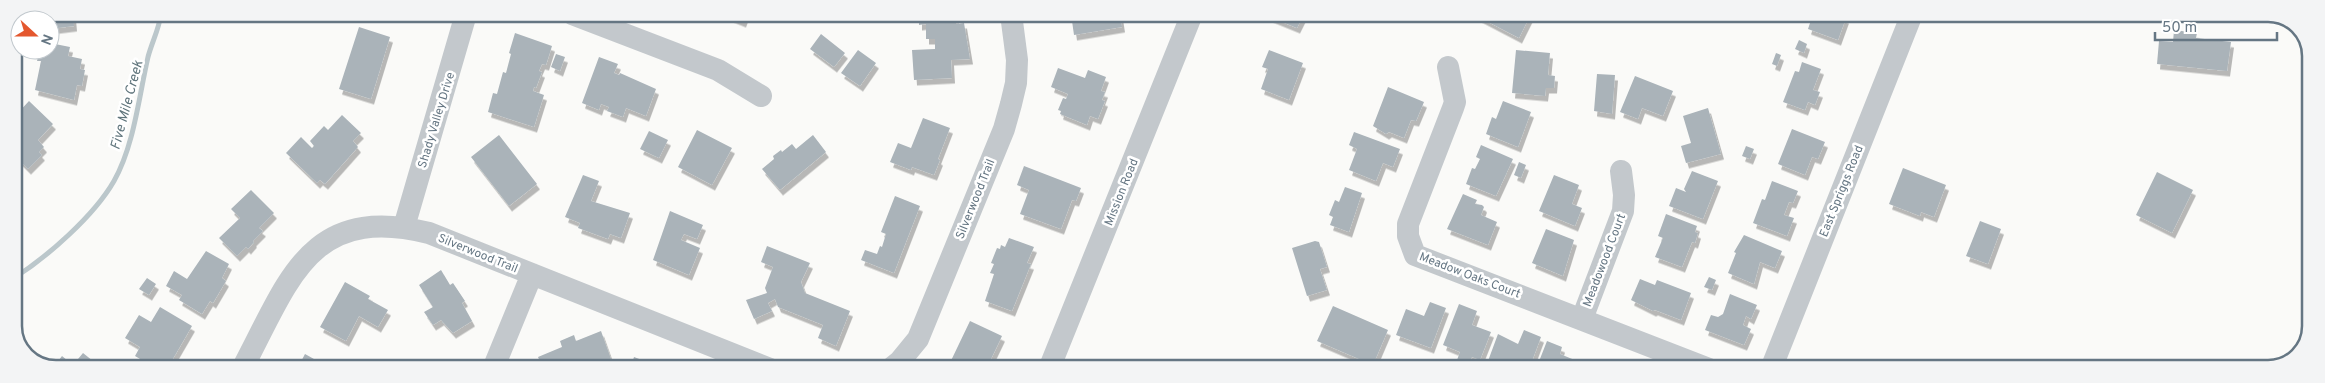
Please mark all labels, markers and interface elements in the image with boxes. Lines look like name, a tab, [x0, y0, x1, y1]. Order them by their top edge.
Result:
north arrow	[10, 10, 60, 60]
scale bar	[2155, 10, 2278, 42]
text: 50 m	[2162, 19, 2197, 38]
text: N	[36, 31, 55, 47]
water label: Five Mile Creek	[107, 58, 148, 152]
street label: Shady Valley Drive	[415, 70, 459, 170]
street label: East Spriggs Road	[1816, 143, 1868, 240]
street label: Mission Road	[1101, 156, 1143, 228]
street label: Silverwood Trail	[953, 157, 999, 242]
street label: Meadowood Court	[1580, 212, 1630, 309]
street label: Silverwood Trail	[435, 231, 520, 277]
street label: Meadow Oaks Court	[1417, 249, 1523, 303]

